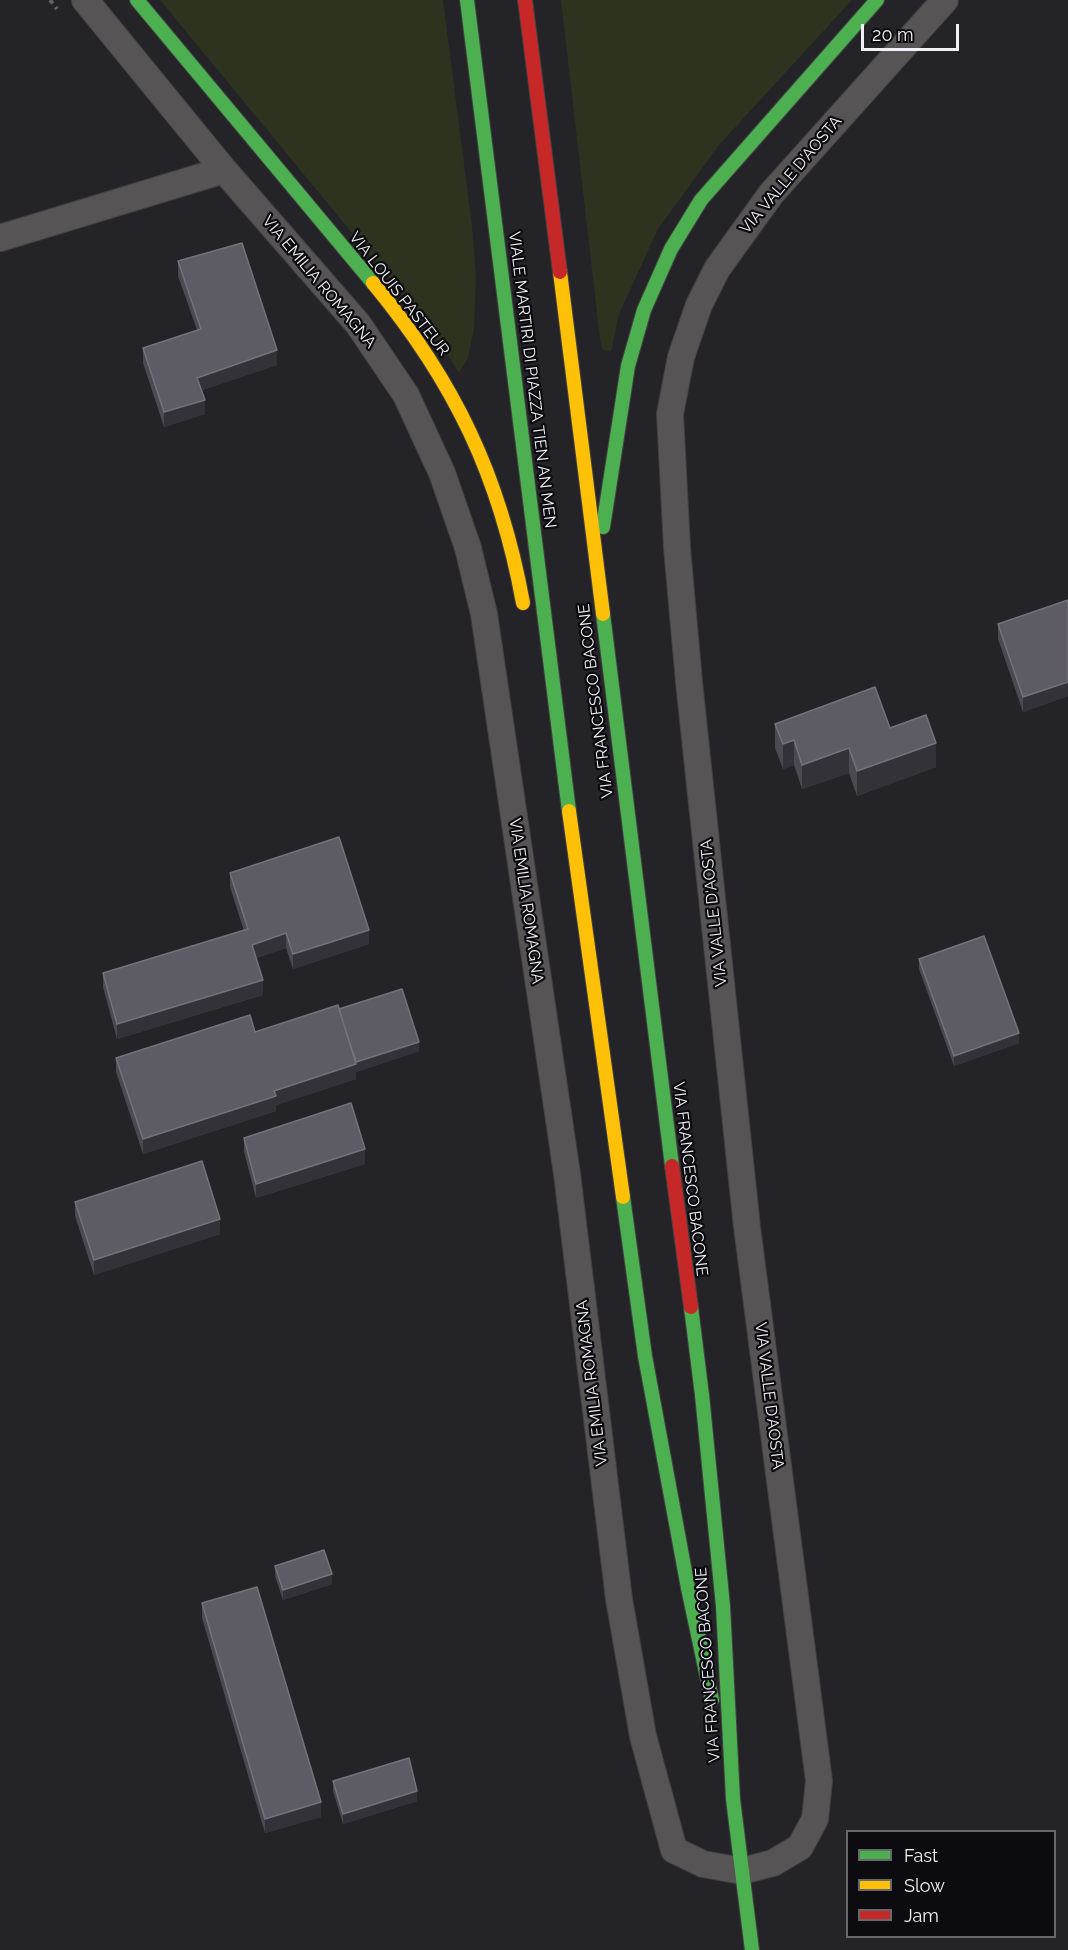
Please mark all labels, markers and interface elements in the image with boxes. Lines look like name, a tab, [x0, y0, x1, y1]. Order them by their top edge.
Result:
scale bar	[864, 12, 962, 50]
text: 20 m	[872, 24, 914, 45]
street label: VIA VALLE D'AOSTA	[736, 112, 846, 238]
street label: VIA EMILIA ROMAGNA	[258, 212, 380, 352]
street label: VIA LOUIS PASTEUR	[345, 228, 453, 360]
street label: VIALE MARTIRI DI PIAZZA TIEN AN MEN	[504, 231, 560, 529]
street label: VIA FRANCESCO BACONE	[575, 603, 617, 799]
street label: VIA EMILIA ROMAGNA	[505, 817, 547, 985]
street label: VIA VALLE D'AOSTA	[697, 838, 731, 988]
street label: VIA FRANCESCO BACONE	[669, 1081, 711, 1277]
street label: VIA EMILIA ROMAGNA	[572, 1299, 612, 1467]
street label: VIA VALLE D'AOSTA	[750, 1321, 788, 1471]
street label: VIA FRANCESCO BACONE	[692, 1567, 724, 1763]
legend	[846, 1830, 1056, 1938]
text: Fast	[904, 1845, 938, 1866]
text: Slow	[904, 1875, 945, 1896]
text: Jam	[904, 1905, 939, 1926]

